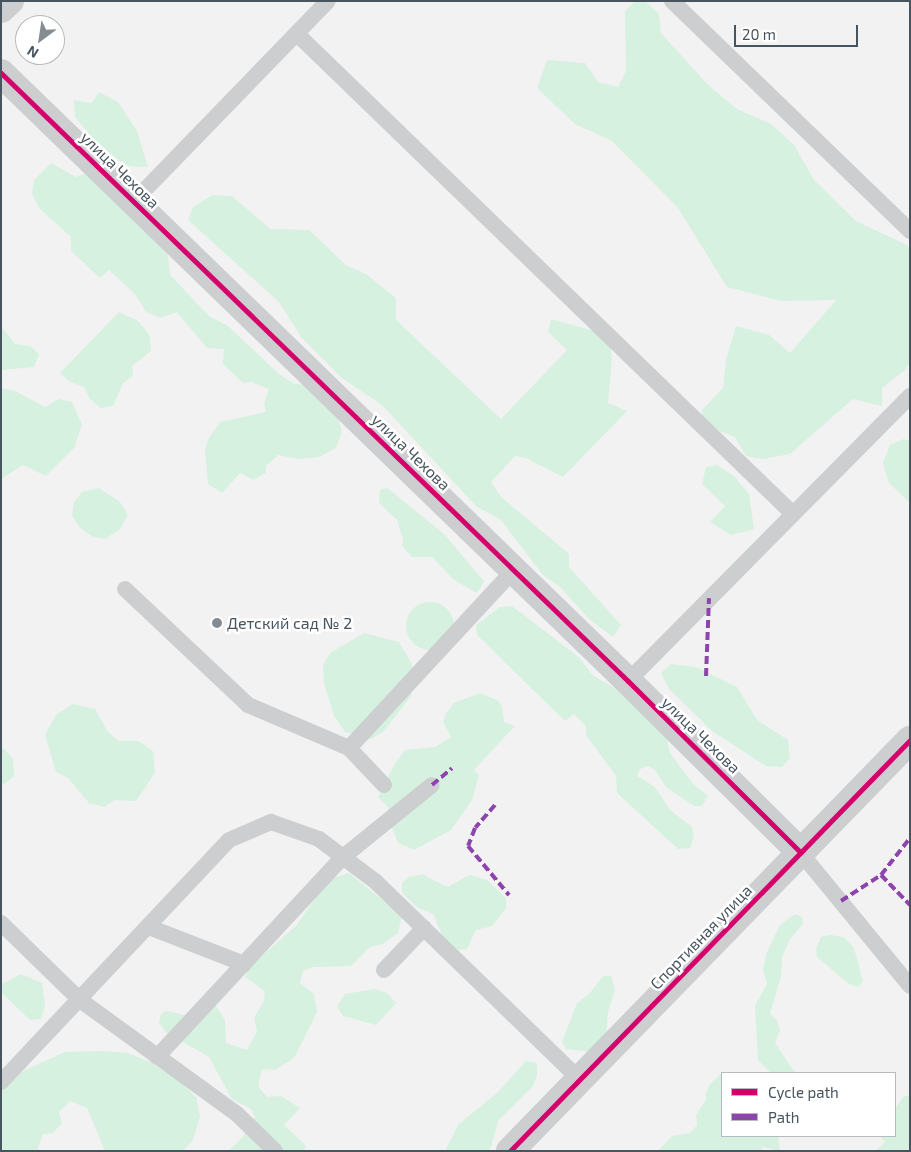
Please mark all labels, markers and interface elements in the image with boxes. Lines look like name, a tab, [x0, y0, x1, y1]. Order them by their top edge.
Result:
north arrow	[15, 15, 65, 65]
scale bar	[736, 15, 860, 47]
text: 20 m	[742, 25, 776, 43]
text: N	[24, 43, 41, 62]
street label: улица Чехова	[77, 128, 163, 212]
street label: улица Чехова	[368, 410, 454, 494]
place label: Детский сад № 2	[227, 613, 352, 633]
marker: Детский сад № 2	[211, 617, 223, 629]
street label: улица Чехова	[658, 693, 744, 777]
street label: Спортивная улица	[646, 881, 756, 993]
legend	[721, 1072, 896, 1137]
text: Cycle path	[768, 1083, 839, 1101]
text: Path	[768, 1108, 799, 1126]

